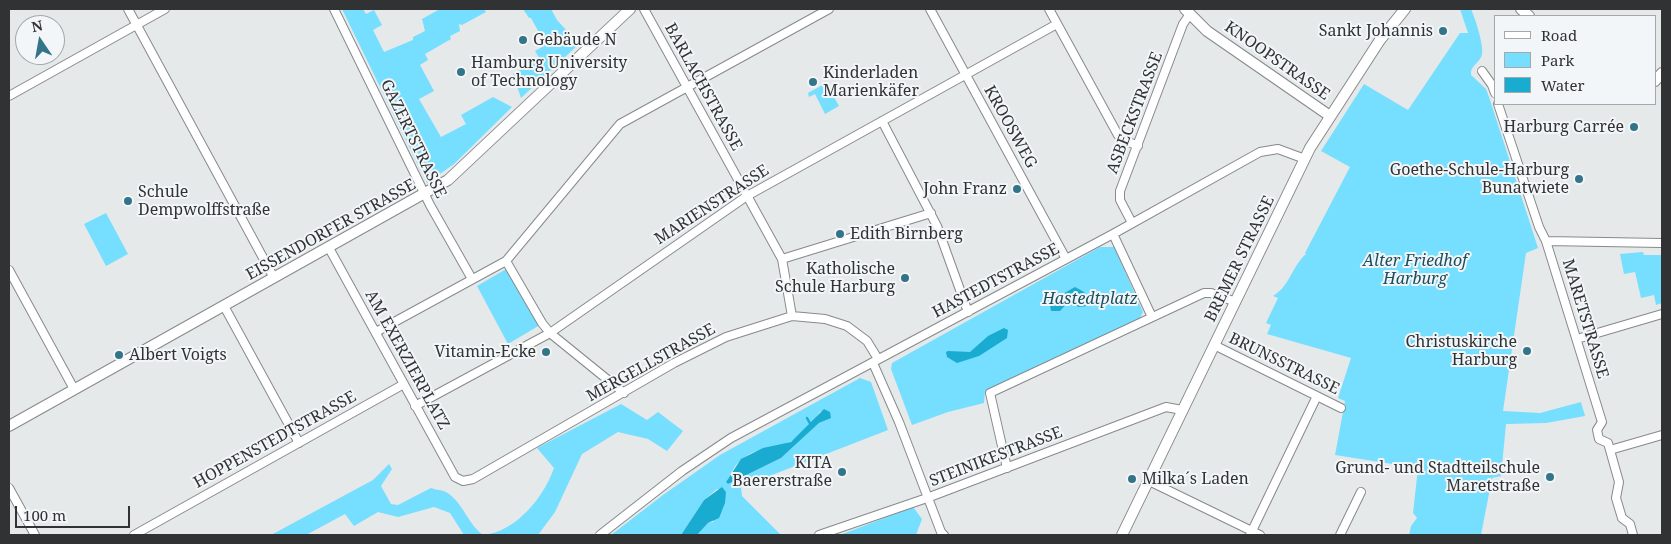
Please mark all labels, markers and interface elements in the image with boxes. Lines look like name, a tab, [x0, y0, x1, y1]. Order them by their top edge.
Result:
north arrow	[15, 15, 65, 65]
text: N	[30, 15, 44, 36]
legend	[1494, 15, 1656, 105]
street label: KNOOPSTRASSE	[1221, 18, 1333, 104]
street label: BARLACHSTRASSE	[660, 20, 746, 154]
place label: Sankt Johannis	[1319, 21, 1433, 41]
marker: Sankt Johannis	[1437, 25, 1449, 37]
text: Road	[1541, 25, 1577, 45]
place label: Gebäude N	[533, 30, 617, 50]
marker: Gebäude N	[517, 34, 529, 46]
street label: ASBECKSTRASSE	[1103, 49, 1167, 177]
text: Park	[1541, 50, 1574, 70]
place label: Hamburg University of Technology	[471, 53, 627, 91]
place label: Kinderladen Marienkäfer	[823, 63, 919, 101]
marker: Hamburg University of Technology	[455, 66, 467, 78]
text: Water	[1541, 75, 1584, 95]
marker: Kinderladen Marienkäfer	[807, 76, 819, 88]
street label: GAZERTSTRASSE	[376, 77, 450, 201]
street label: KROOSWEG	[979, 82, 1041, 172]
place label: Harburg Carrée	[1503, 117, 1624, 137]
marker: Harburg Carrée	[1628, 121, 1640, 133]
place label: Goethe-Schule-Harburg Bunatwiete	[1390, 160, 1569, 198]
street label: MARIENSTRASSE	[651, 161, 773, 249]
marker: Goethe-Schule-Harburg Bunatwiete	[1573, 173, 1585, 185]
street label: EISSENDORFER STRASSE	[243, 175, 419, 285]
place label: John Franz	[923, 179, 1007, 199]
place label: Schule Dempwolffstraße	[138, 182, 270, 220]
marker: John Franz	[1011, 183, 1023, 195]
street label: BREMER STRASSE	[1201, 193, 1279, 325]
marker: Schule Dempwolffstraße	[122, 195, 134, 207]
place label: Edith Birnberg	[850, 224, 963, 244]
marker: Edith Birnberg	[834, 228, 846, 240]
street label: HASTEDTSTRASSE	[929, 240, 1063, 322]
park label: Alter Friedhof Harburg	[1363, 251, 1467, 289]
street label: MARETSTRASSE	[1558, 257, 1612, 381]
place label: Katholische Schule Harburg	[775, 259, 895, 297]
marker: Katholische Schule Harburg	[899, 272, 911, 284]
street label: AM EXERZIERPLATZ	[361, 287, 453, 433]
park label: Hastedtplatz	[1042, 289, 1138, 309]
street label: MERGELLSTRASSE	[583, 320, 719, 406]
street label: BRUNSSTRASSE	[1226, 329, 1342, 399]
place label: Christuskirche Harburg	[1406, 332, 1517, 370]
place label: Vitamin-Ecke	[434, 342, 536, 362]
place label: Albert Voigts	[129, 345, 227, 365]
marker: Christuskirche Harburg	[1521, 345, 1533, 357]
marker: Vitamin-Ecke	[540, 346, 552, 358]
marker: Albert Voigts	[113, 349, 125, 361]
street label: HOPPENSTEDTSTRASSE	[190, 387, 360, 493]
street label: STEINIKESTRASSE	[927, 423, 1065, 491]
place label: KITA Baererstraße	[732, 453, 832, 491]
place label: Grund‐ und Stadtteilschule Maretstraße	[1335, 458, 1540, 496]
marker: KITA Baererstraße	[836, 466, 848, 478]
place label: Milka´s Laden	[1142, 469, 1249, 489]
marker: Grund‐ und Stadtteilschule Maretstraße	[1544, 471, 1556, 483]
marker: Milka´s Laden	[1126, 473, 1138, 485]
scale bar	[18, 496, 132, 528]
text: 100 m	[23, 505, 66, 525]

